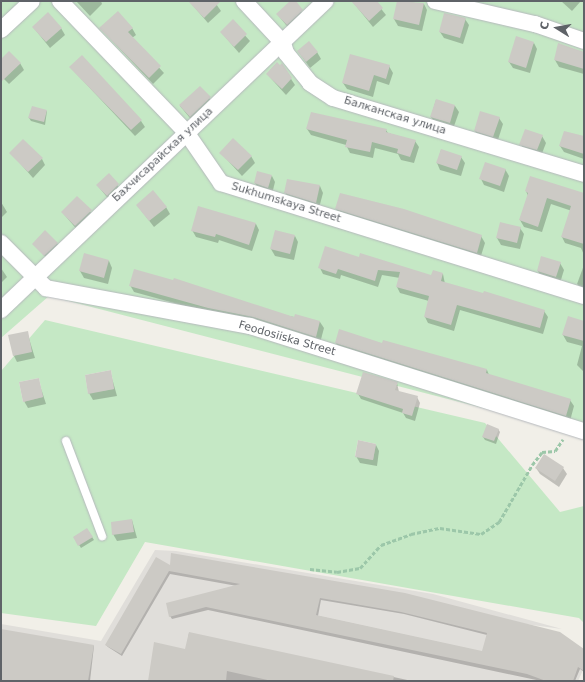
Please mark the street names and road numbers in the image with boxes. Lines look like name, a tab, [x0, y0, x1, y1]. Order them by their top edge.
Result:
street label: Балканская улица	[342, 94, 448, 138]
street label: Бахчисарайская улица	[110, 105, 216, 205]
street label: Sukhumskaya Street	[230, 180, 342, 226]
street label: Feodosiiska Street	[237, 319, 337, 359]

